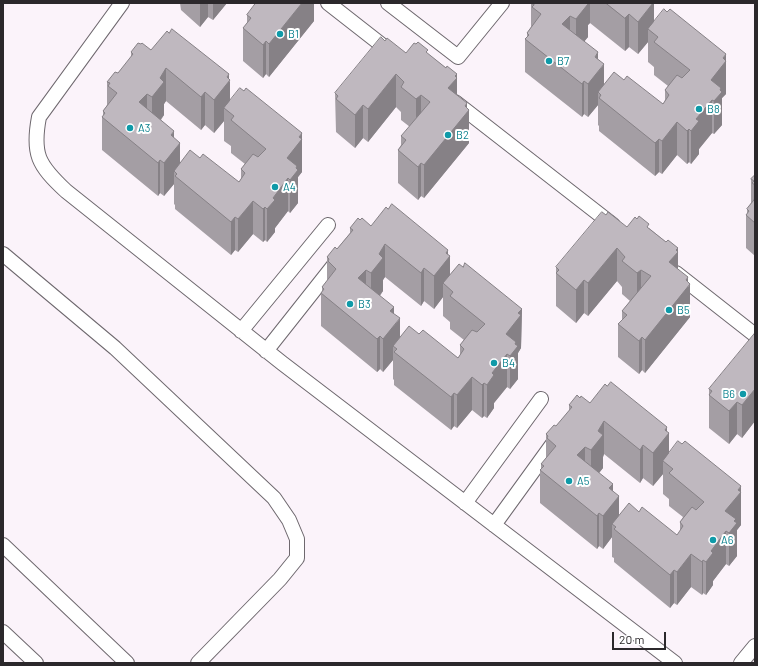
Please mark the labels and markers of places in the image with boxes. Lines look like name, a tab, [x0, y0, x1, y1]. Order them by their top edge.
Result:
place label: B1	[288, 27, 299, 41]
marker: B1	[275, 29, 285, 39]
place label: B7	[557, 54, 569, 68]
marker: B7	[544, 56, 554, 66]
place label: B8	[707, 102, 720, 116]
marker: B8	[694, 104, 704, 114]
place label: A3	[138, 121, 150, 135]
marker: A3	[125, 123, 135, 133]
place label: B2	[456, 128, 469, 142]
marker: B2	[443, 130, 453, 140]
place label: A4	[283, 180, 296, 194]
marker: A4	[270, 182, 280, 192]
place label: B3	[358, 297, 371, 311]
marker: B3	[345, 299, 355, 309]
place label: B5	[677, 303, 690, 317]
marker: B5	[664, 305, 674, 315]
place label: B4	[502, 356, 515, 370]
marker: B4	[489, 358, 499, 368]
place label: B6	[722, 387, 735, 401]
marker: B6	[738, 389, 748, 399]
place label: A5	[577, 474, 589, 488]
marker: A5	[564, 476, 574, 486]
place label: A6	[721, 533, 733, 547]
marker: A6	[708, 535, 718, 545]

